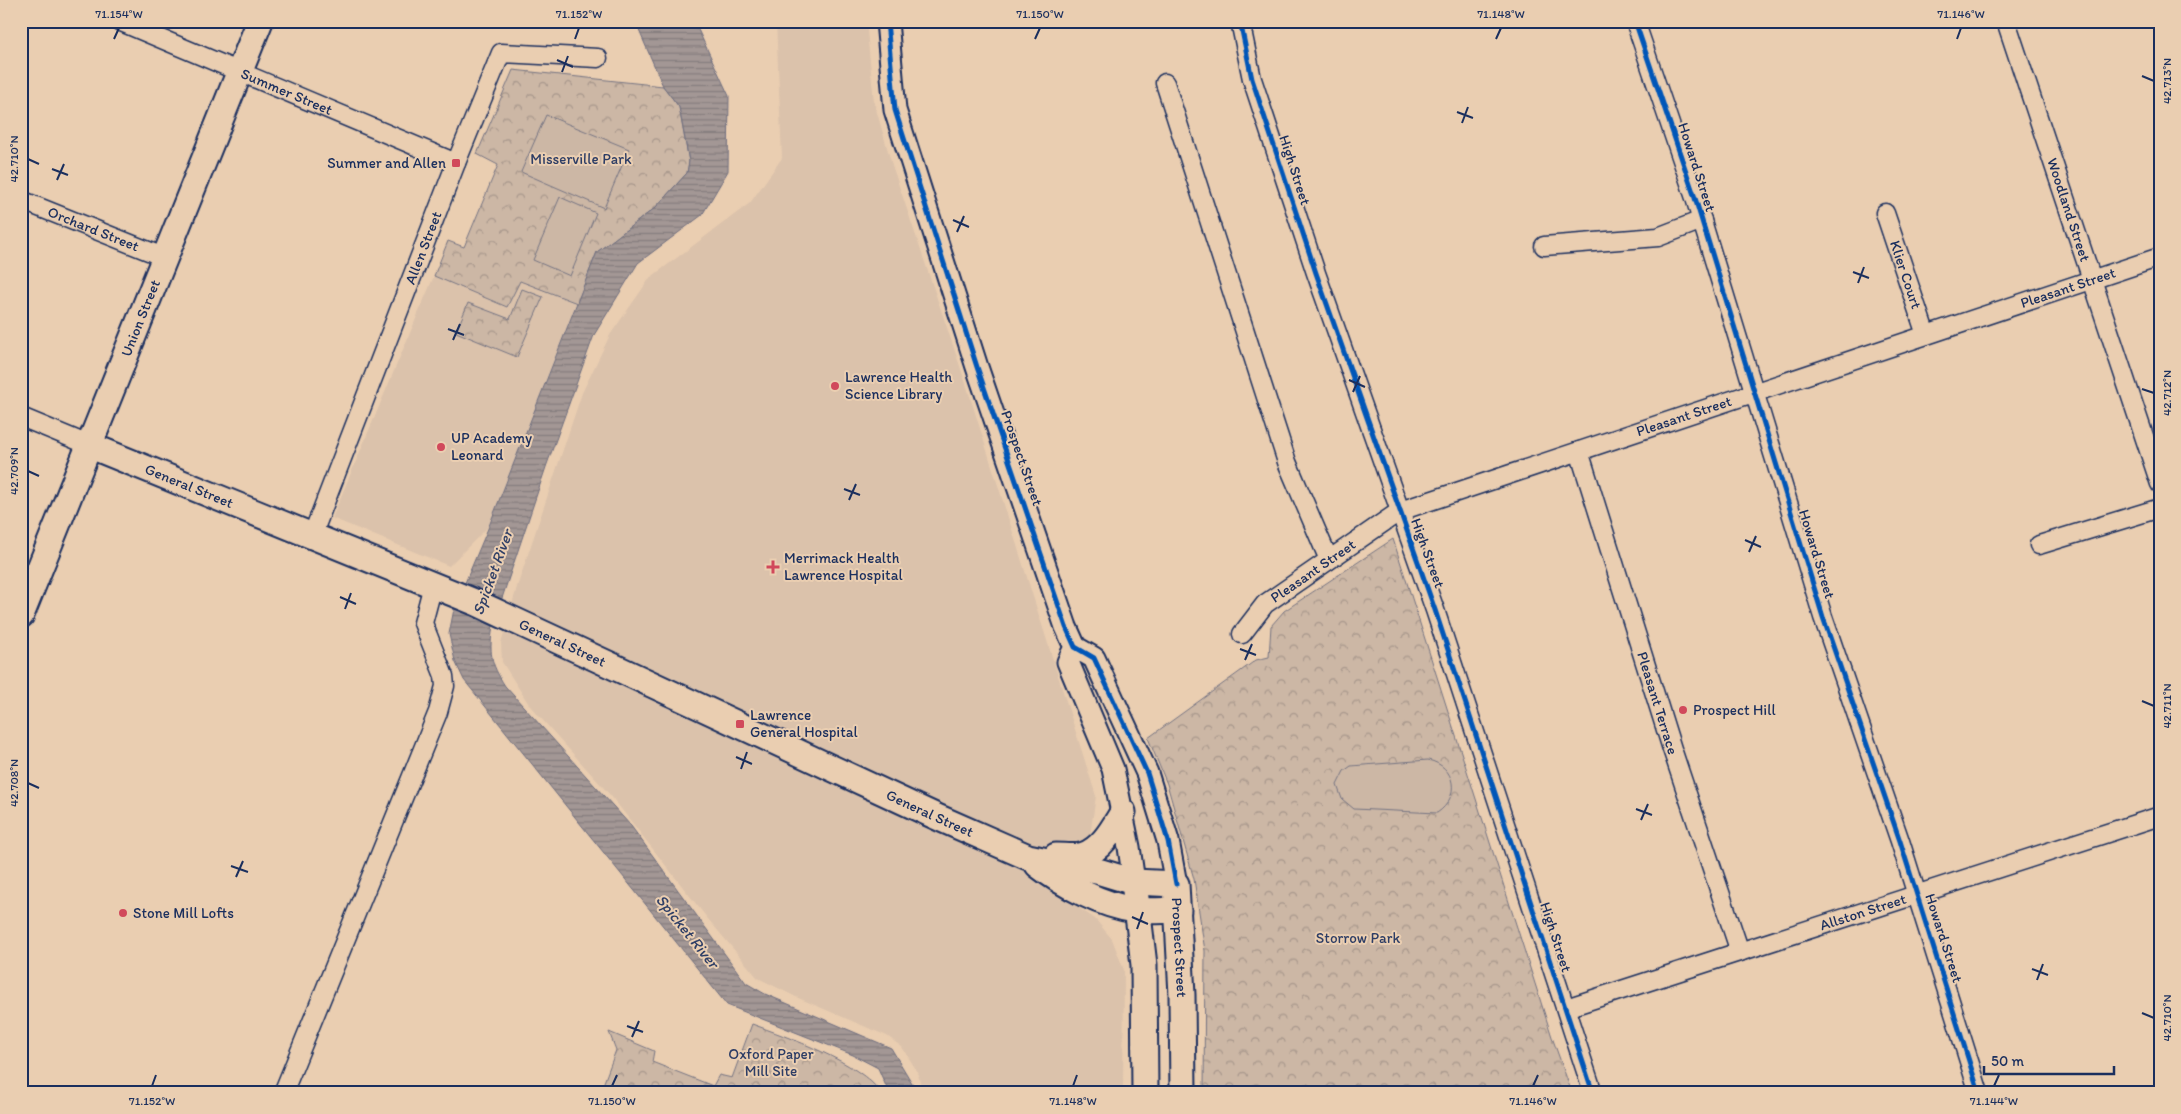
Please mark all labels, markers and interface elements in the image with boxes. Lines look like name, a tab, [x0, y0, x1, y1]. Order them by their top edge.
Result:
text: 71.154°W	[95, 7, 143, 21]
text: 71.152°W	[556, 7, 602, 21]
text: 71.150°W	[1016, 7, 1064, 21]
text: 71.148°W	[1477, 7, 1525, 21]
text: 71.146°W	[1937, 7, 1985, 21]
text: 42.713°N	[2160, 58, 2174, 104]
street label: Summer Street	[238, 64, 336, 119]
street label: Howard Street	[1674, 120, 1720, 214]
street label: High Street	[1275, 133, 1315, 208]
text: 42.710°N	[7, 135, 21, 183]
park label: Misserville Park	[530, 150, 632, 168]
place label: Summer and Allen	[327, 154, 446, 172]
street label: Woodland Street	[2043, 156, 2095, 264]
marker: Summer and Allen	[450, 157, 462, 169]
street label: Orchard Street	[45, 203, 142, 255]
street label: Allen Street	[401, 208, 446, 287]
street label: Klier Court	[1886, 238, 1926, 312]
street label: Pleasant Street	[2018, 263, 2118, 312]
street label: Union Street	[117, 277, 164, 359]
place label: Lawrence Health Science Library	[845, 368, 952, 403]
text: 42.712°N	[2160, 370, 2174, 416]
marker: Lawrence Health Science Library	[829, 380, 841, 392]
street label: Pleasant Street	[1634, 392, 1734, 440]
street label: Prospect Street	[997, 408, 1047, 509]
place label: UP Academy Leonard	[451, 429, 532, 464]
marker: UP Academy Leonard	[435, 441, 447, 453]
text: 42.709°N	[7, 447, 21, 495]
street label: General Street	[142, 460, 236, 512]
street label: Howard Street	[1795, 507, 1839, 601]
street label: High Street	[1407, 516, 1449, 591]
water label: Spicket River	[468, 525, 517, 617]
street label: Pleasant Street	[1267, 535, 1359, 607]
place label: Merrimack Health Lawrence Hospital	[784, 549, 903, 584]
marker: Merrimack Health Lawrence Hospital	[766, 560, 780, 574]
street label: General Street	[516, 615, 609, 671]
street label: Pleasant Terrace	[1633, 649, 1682, 757]
text: 42.711°N	[2160, 683, 2174, 729]
place label: Prospect Hill	[1693, 701, 1776, 719]
marker: Prospect Hill	[1677, 704, 1689, 716]
place label: Lawrence General Hospital	[750, 706, 859, 741]
marker: Lawrence General Hospital	[734, 718, 746, 730]
text: 42.708°N	[7, 759, 21, 807]
street label: General Street	[883, 786, 977, 841]
street label: Allston Street	[1817, 890, 1909, 934]
water label: Spicket River	[652, 891, 724, 973]
street label: Howard Street	[1921, 891, 1967, 985]
street label: Prospect Street	[1168, 897, 1191, 998]
street label: High Street	[1536, 900, 1576, 975]
place label: Stone Mill Lofts	[133, 904, 234, 922]
marker: Stone Mill Lofts	[117, 907, 129, 919]
park label: Storrow Park	[1316, 929, 1400, 947]
text: 42.710°N	[2160, 994, 2174, 1042]
scale bar	[1984, 1044, 2114, 1076]
park label: Oxford Paper Mill Site	[728, 1045, 814, 1080]
text: 50 m	[1991, 1052, 2024, 1070]
text: 71.152°W	[129, 1094, 175, 1108]
text: 71.150°W	[588, 1094, 636, 1108]
text: 71.148°W	[1049, 1094, 1097, 1108]
text: 71.146°W	[1509, 1094, 1557, 1108]
text: 71.144°W	[1970, 1094, 2018, 1108]

